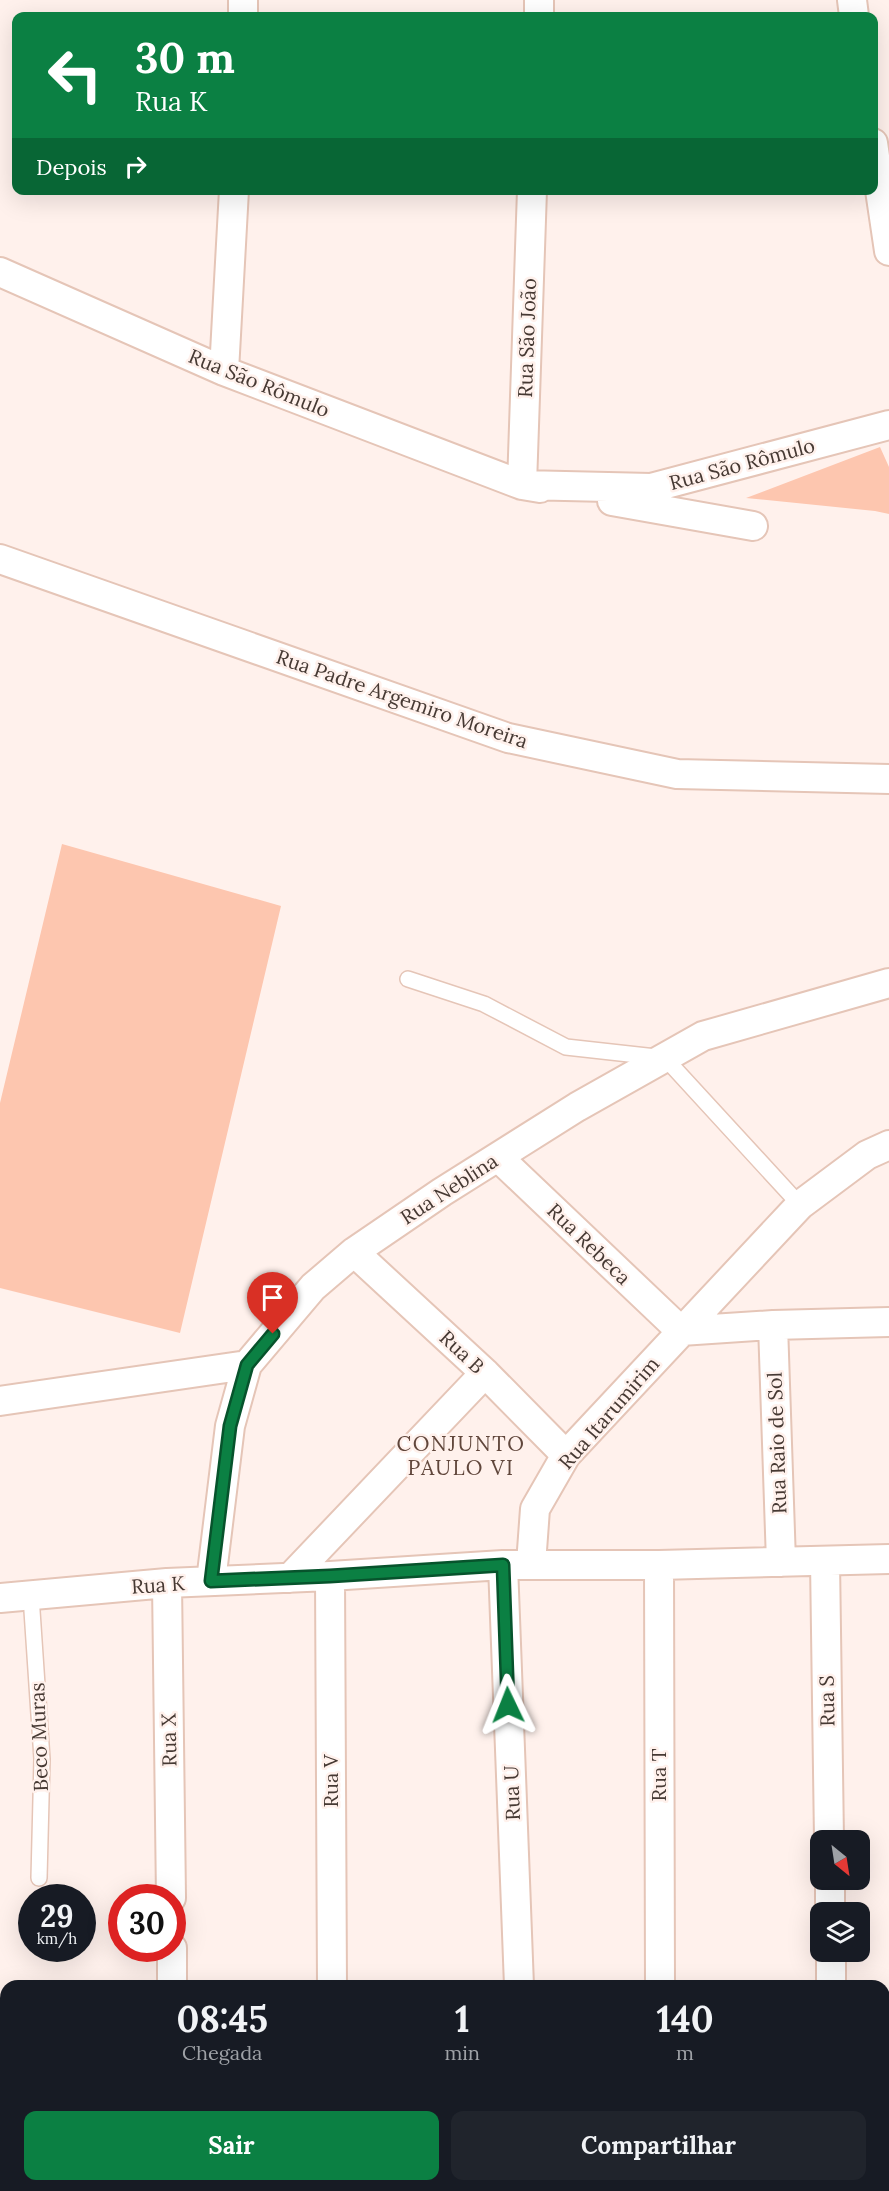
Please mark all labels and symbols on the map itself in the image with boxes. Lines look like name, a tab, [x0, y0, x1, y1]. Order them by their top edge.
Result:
street label: Rua São João	[512, 278, 541, 398]
street label: Rua São Rômulo	[185, 343, 333, 422]
street label: Rua São Rômulo	[666, 432, 817, 495]
street label: Rua Padre Argemiro Moreira	[273, 644, 531, 753]
street label: Rua Neblina	[395, 1148, 502, 1229]
street label: Rua Rebeca	[542, 1198, 636, 1290]
pin	[247, 1272, 298, 1334]
street label: Rua B	[435, 1325, 490, 1379]
street label: Rua Itarumirim	[553, 1351, 664, 1474]
street label: Rua Raio de Sol	[762, 1372, 791, 1514]
district label: CONJUNTO PAULO VI	[397, 1430, 525, 1481]
street label: Rua K	[130, 1570, 186, 1599]
position arrow	[476, 1673, 540, 1737]
street label: Rua S	[814, 1675, 839, 1727]
street label: Beco Muras	[24, 1682, 53, 1792]
street label: Rua X	[156, 1712, 181, 1767]
street label: Rua T	[646, 1748, 671, 1801]
street label: Rua V	[318, 1753, 343, 1808]
street label: Rua U	[498, 1765, 525, 1821]
north arrow	[810, 1830, 870, 1890]
speed limit sign: 30	[108, 1884, 186, 1962]

